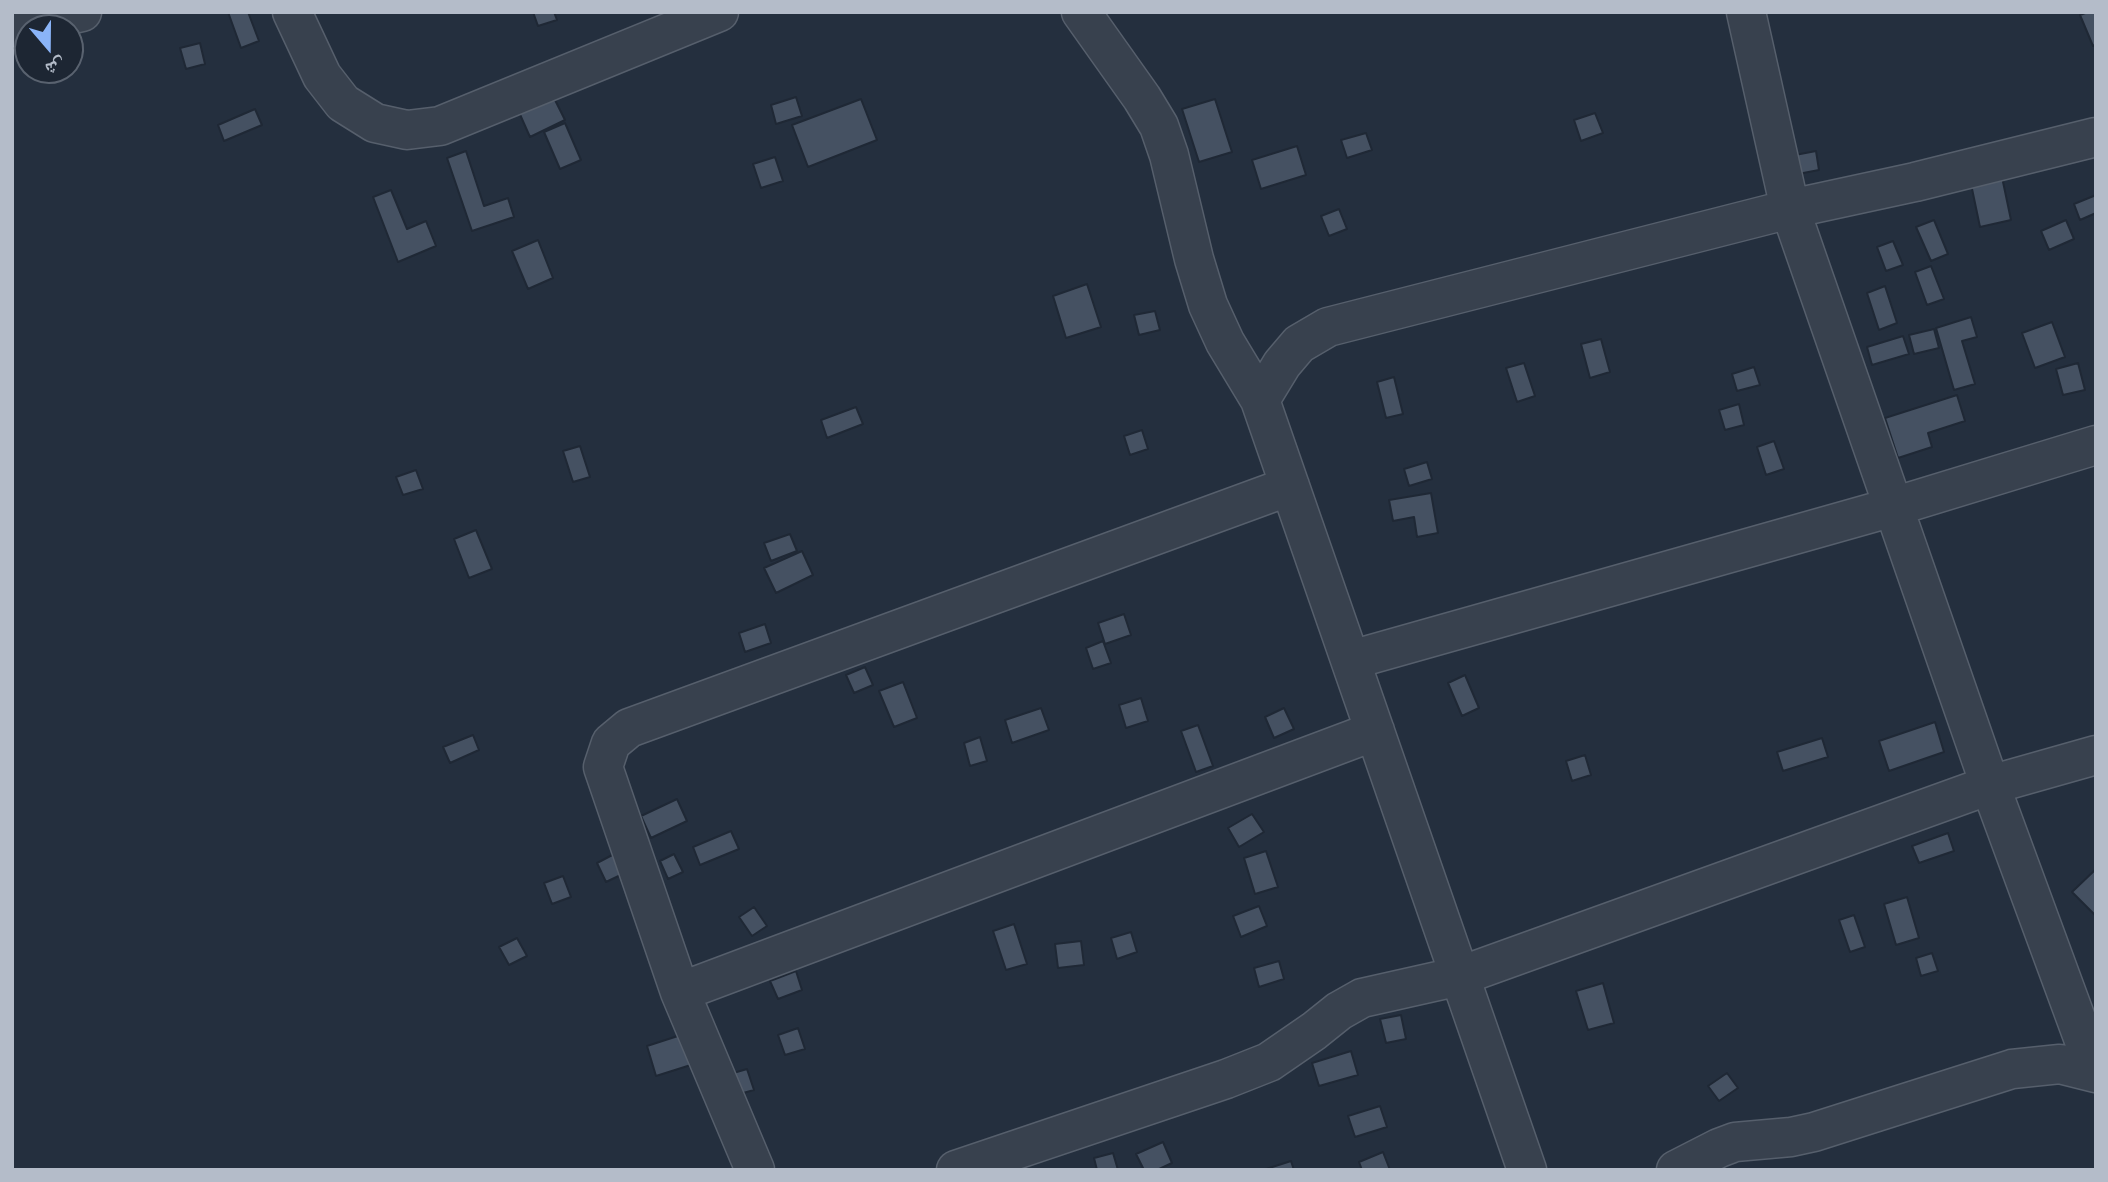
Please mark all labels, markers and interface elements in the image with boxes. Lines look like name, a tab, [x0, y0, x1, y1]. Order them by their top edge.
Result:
north arrow	[14, 14, 84, 84]
text: ش	[42, 53, 69, 82]

